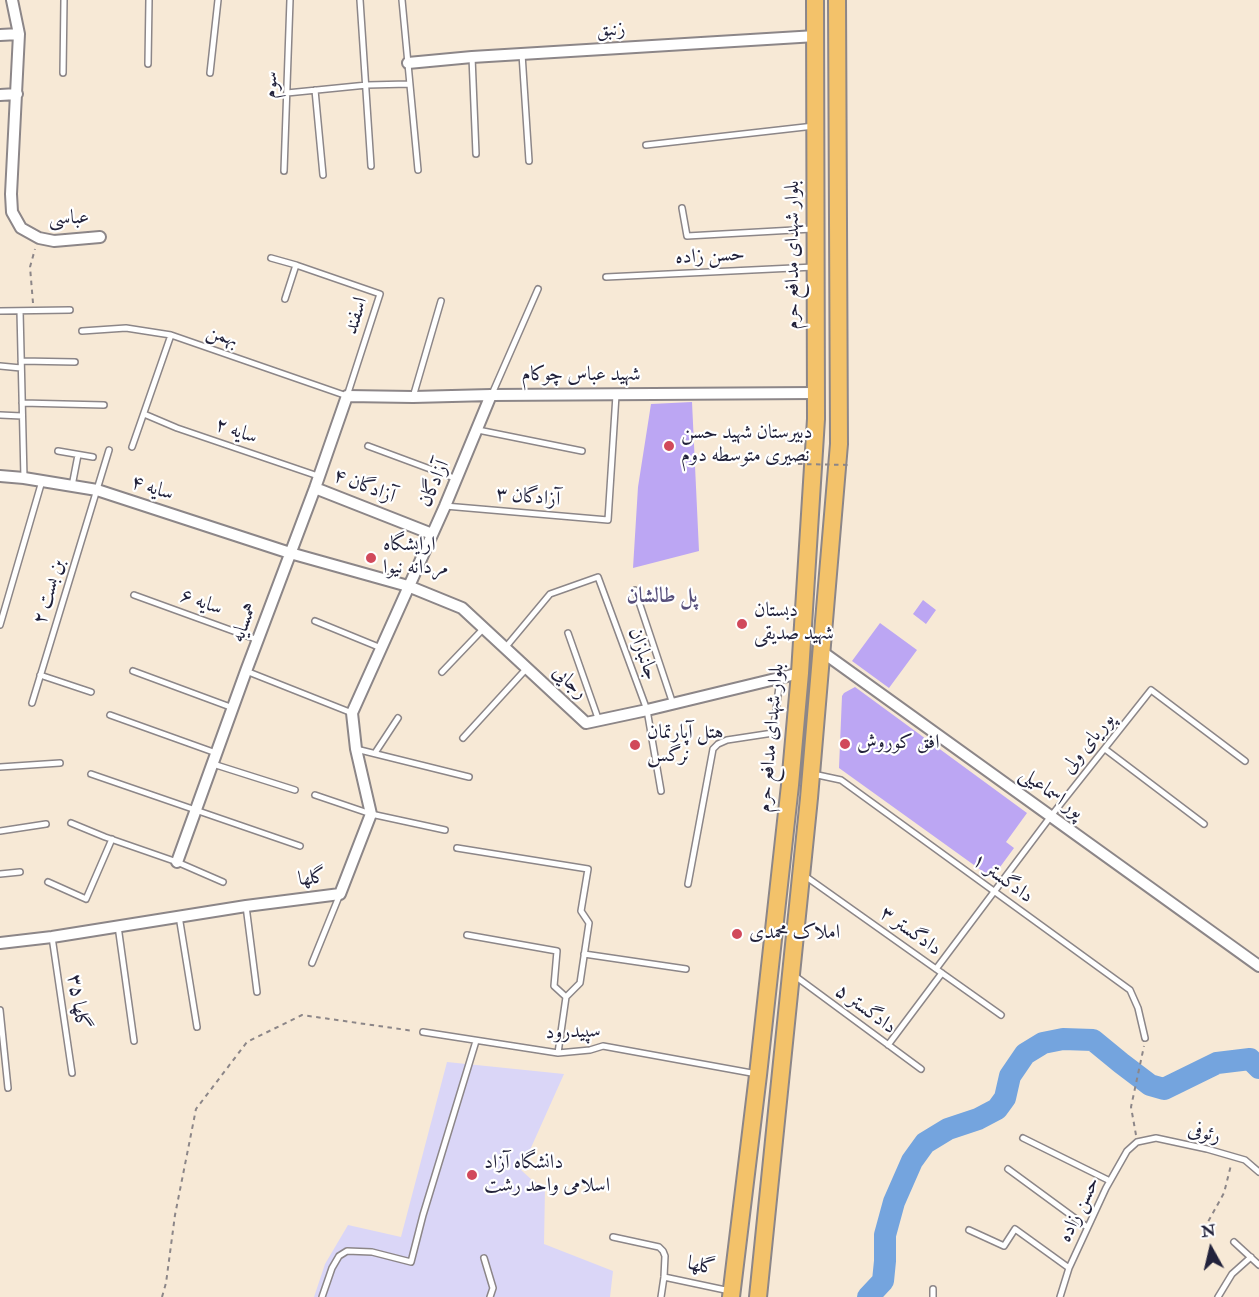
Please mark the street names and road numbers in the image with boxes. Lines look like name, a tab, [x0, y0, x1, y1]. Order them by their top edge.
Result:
street label: زنبق	[596, 18, 626, 44]
street label: سوم	[260, 71, 284, 99]
street label: بلوار شهدای مدافع حرم	[782, 180, 806, 330]
street label: عباسی	[49, 207, 89, 231]
street label: حسن زاده	[675, 243, 745, 271]
street label: اسفند	[340, 295, 374, 337]
street label: بهمن	[203, 320, 241, 354]
street label: شهید عباس چوکام	[521, 364, 641, 388]
street label: سایه ۲	[212, 414, 260, 450]
street label: آزادگان	[414, 457, 456, 511]
street label: آزادگان ۴	[330, 464, 398, 510]
street label: سایه ۴	[128, 471, 176, 507]
street label: آزادگان ۳	[495, 483, 561, 513]
street label: بن بست ۲	[29, 556, 71, 628]
street label: سایه ۶	[177, 584, 225, 622]
street label: همسایه	[227, 600, 263, 646]
street label: جانبازان	[622, 625, 662, 683]
street label: رجایی	[546, 661, 592, 705]
street label: بلوار شهدای مدافع حرم	[754, 663, 790, 813]
street label: پوریای ولی	[1057, 709, 1121, 779]
street label: پور اسماعیلی	[1014, 763, 1088, 825]
street label: دادگستر ۱	[967, 849, 1037, 909]
street label: گلها	[297, 865, 327, 893]
street label: دادگستر ۳	[875, 902, 945, 962]
street label: گلها ۳۵	[61, 973, 93, 1031]
street label: دادگستر ۵	[830, 980, 900, 1040]
street label: سپیدرود	[545, 1020, 601, 1046]
street label: رئوفی	[1185, 1118, 1223, 1150]
street label: حسن زاده	[1054, 1173, 1106, 1247]
street label: گلها	[685, 1252, 717, 1282]

